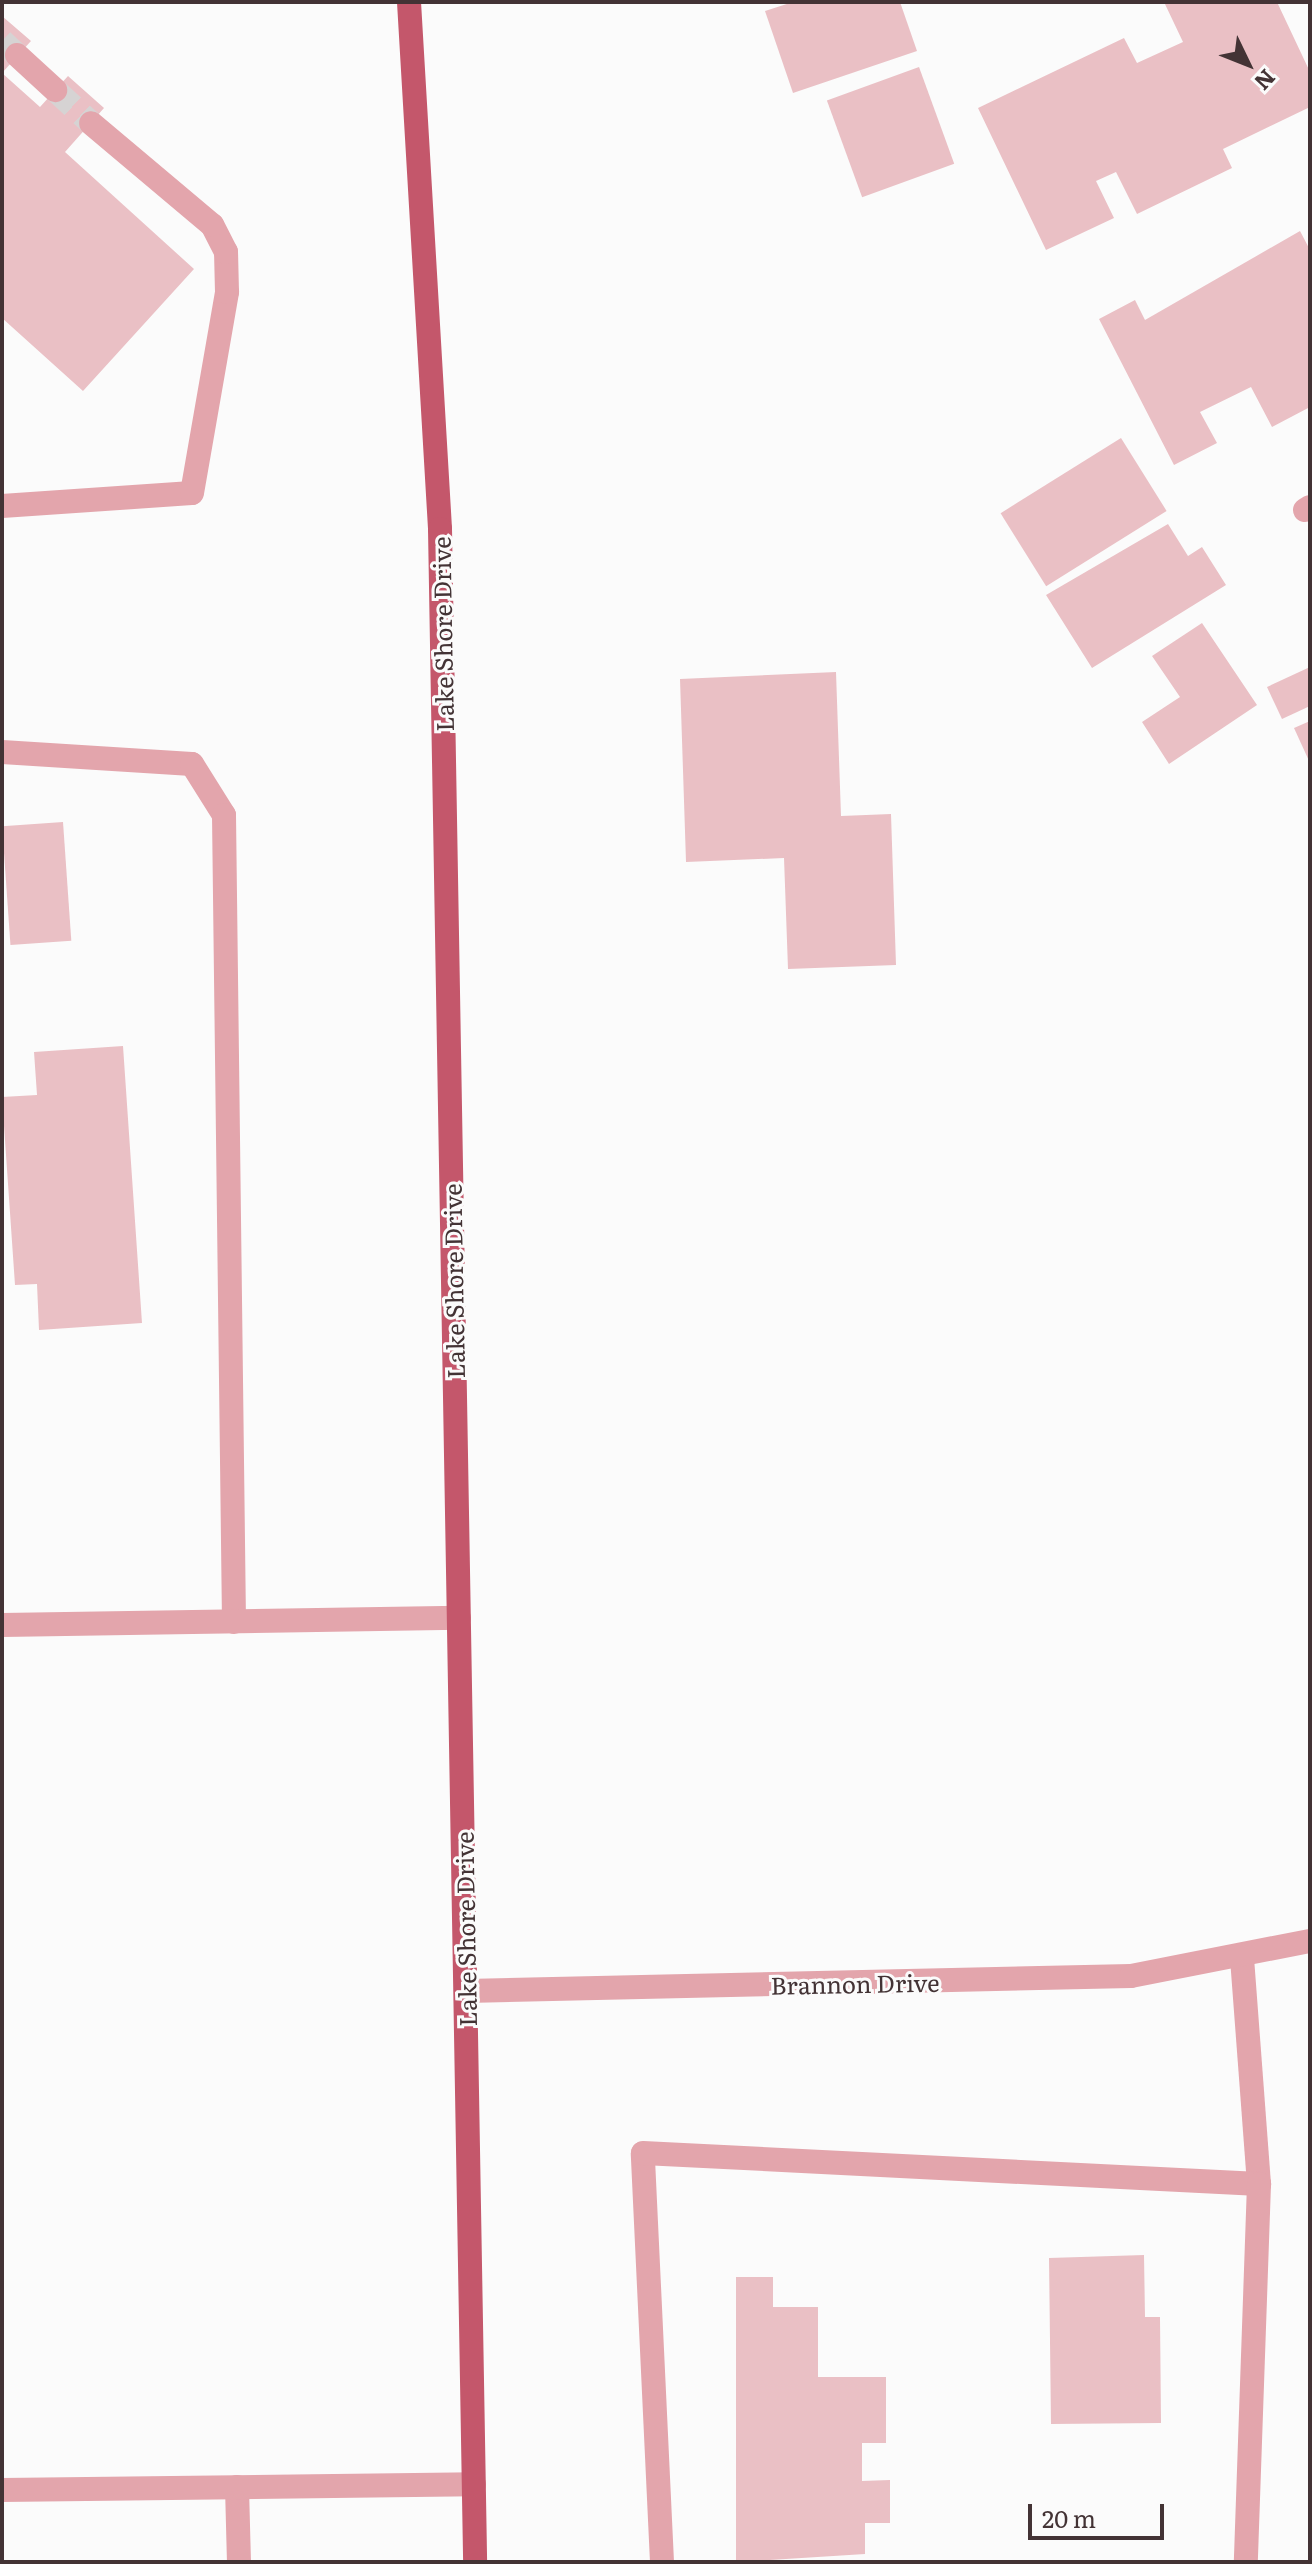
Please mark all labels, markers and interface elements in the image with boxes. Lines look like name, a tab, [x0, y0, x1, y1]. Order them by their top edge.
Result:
north arrow	[1208, 24, 1288, 104]
text: N	[1248, 63, 1284, 99]
street label: Lake Shore Drive	[426, 536, 458, 732]
street label: Lake Shore Drive	[437, 1183, 469, 1379]
street label: Lake Shore Drive	[449, 1831, 481, 2027]
street label: Brannon Drive	[770, 1967, 940, 1999]
scale bar	[1032, 2488, 1168, 2538]
text: 20 m	[1042, 2500, 1096, 2535]

